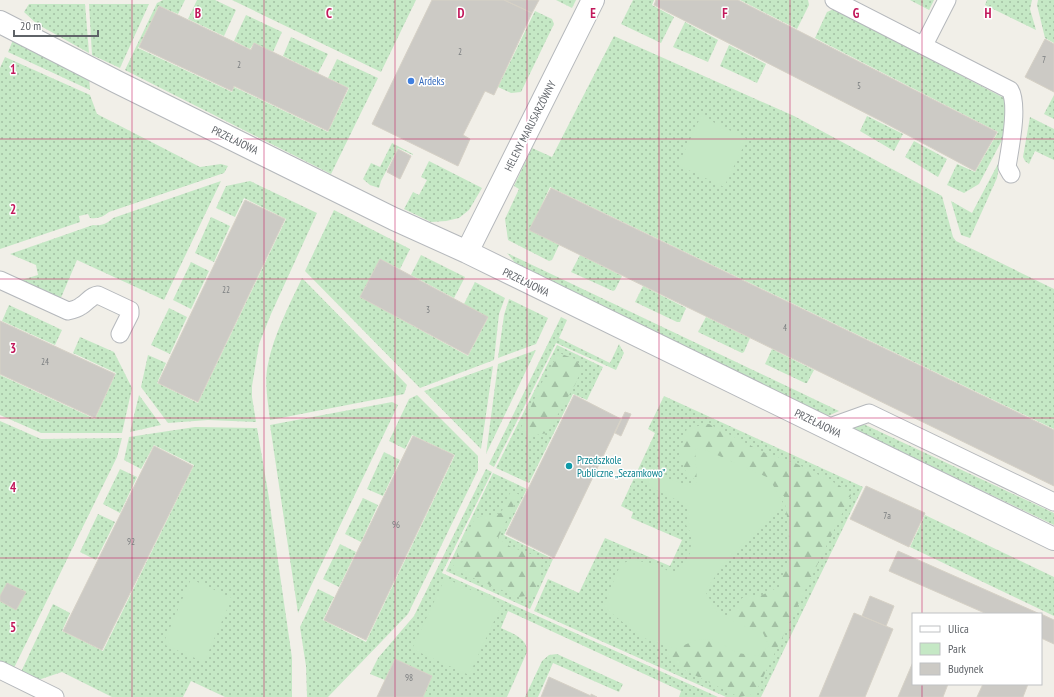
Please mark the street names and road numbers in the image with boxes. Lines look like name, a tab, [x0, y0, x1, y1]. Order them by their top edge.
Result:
street label: HELENY MARUSARZÓWNY	[501, 78, 559, 174]
street label: PRZEŁAJOWA	[209, 123, 261, 158]
street label: PRZEŁAJOWA	[500, 265, 552, 300]
street label: PRZEŁAJOWA	[792, 406, 844, 441]

